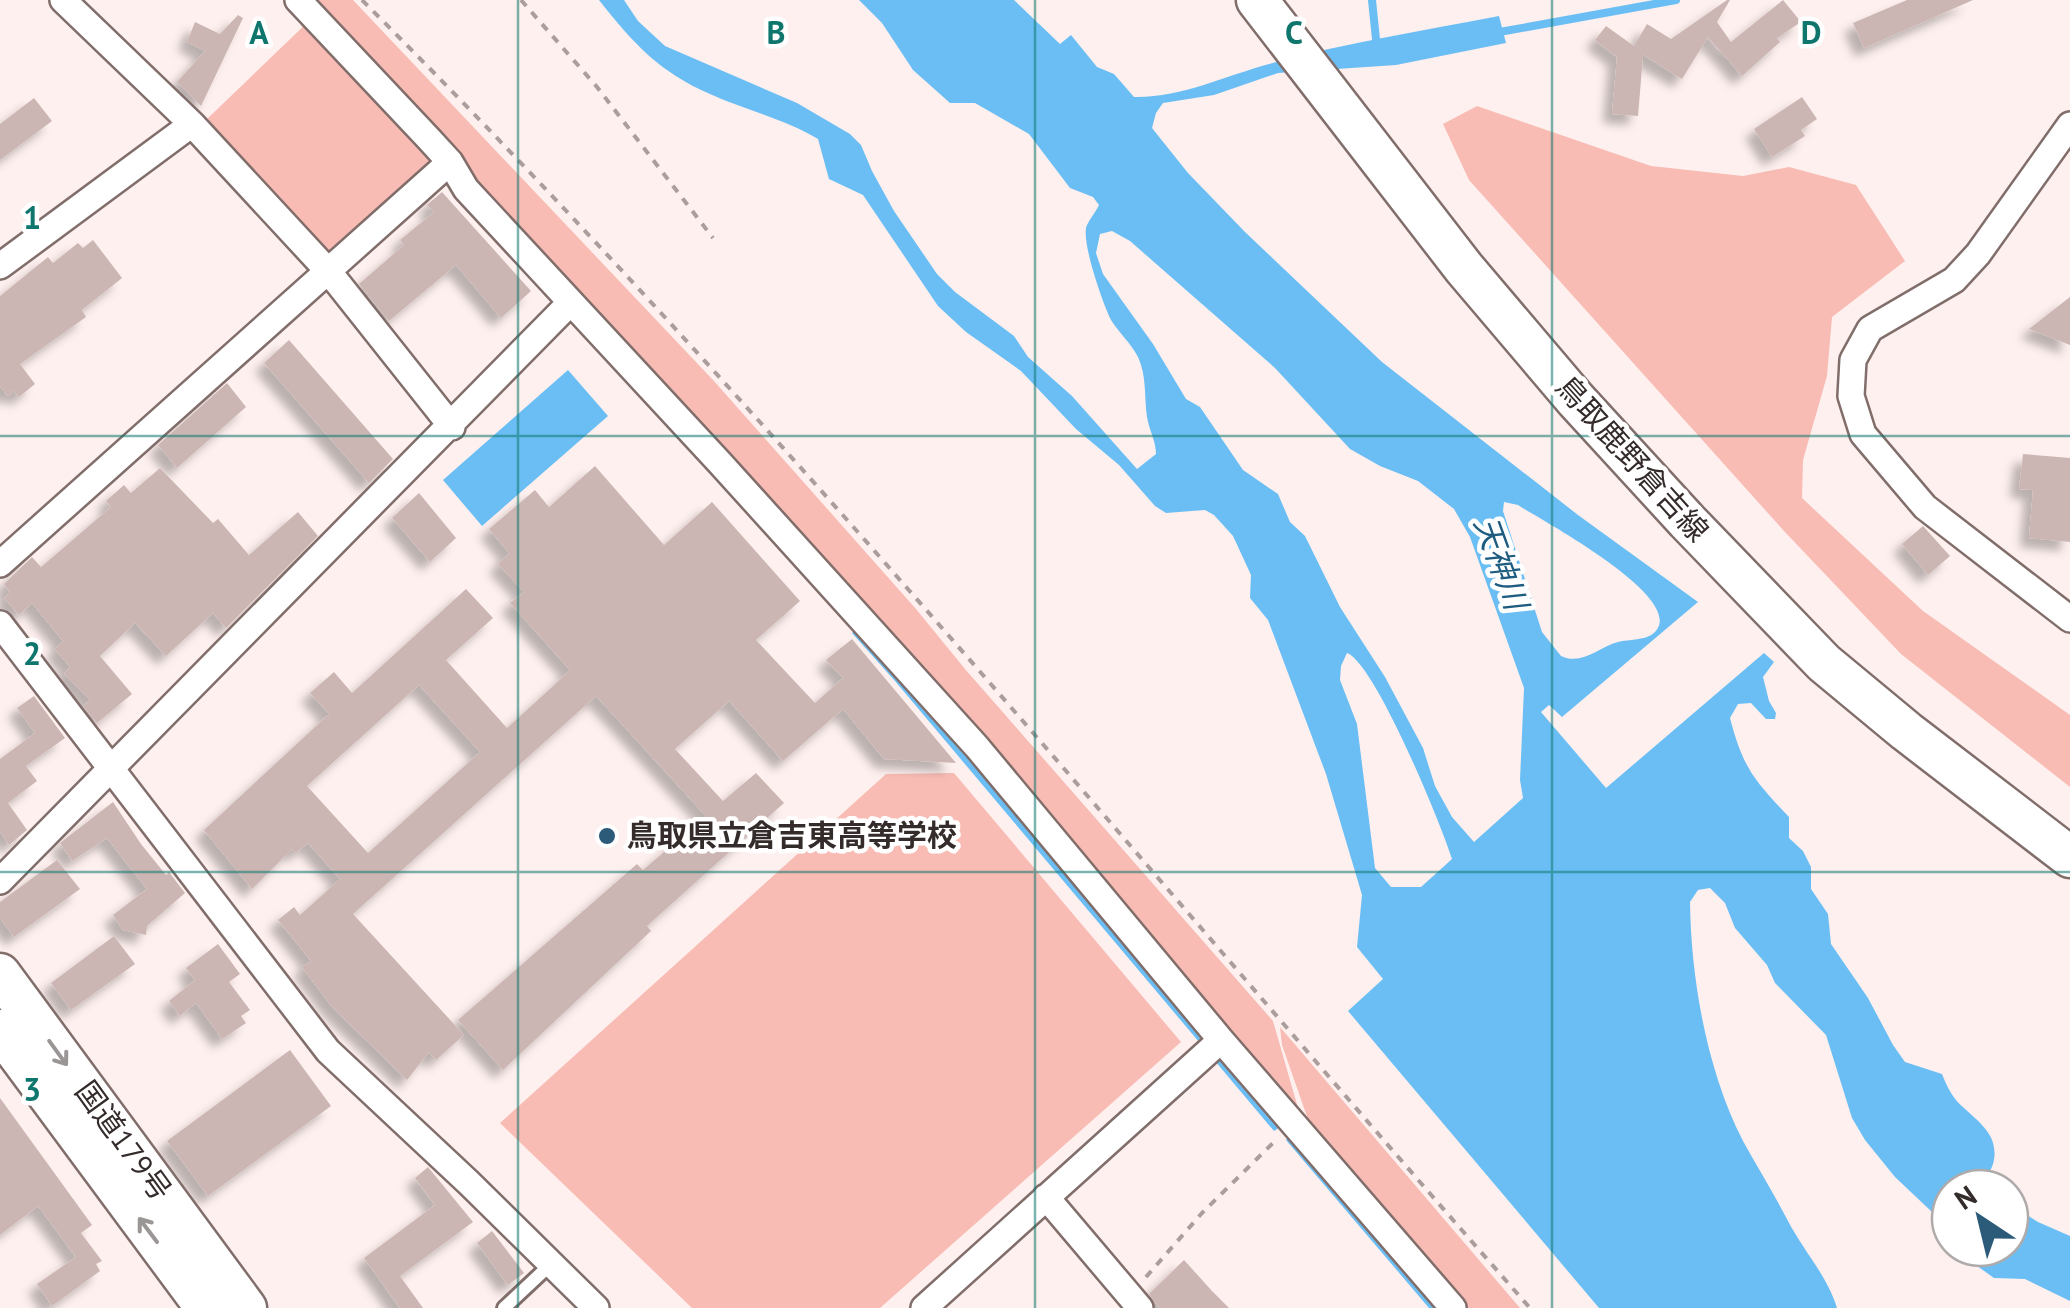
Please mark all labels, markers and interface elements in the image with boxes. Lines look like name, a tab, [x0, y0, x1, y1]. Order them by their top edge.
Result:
text: A	[249, 11, 269, 53]
text: B	[767, 11, 785, 53]
text: C	[1285, 11, 1303, 53]
text: D	[1801, 11, 1821, 53]
text: 1	[23, 196, 41, 238]
street label: 鳥取鹿野倉吉線	[1548, 367, 1718, 549]
water label: 天神川	[1466, 510, 1539, 618]
text: 2	[23, 632, 41, 674]
place label: 鳥取県立倉吉東高等学校	[627, 815, 957, 854]
marker: 鳥取県立倉吉東高等学校	[596, 825, 618, 847]
one-way arrow	[47, 1038, 68, 1066]
text: 3	[23, 1068, 41, 1110]
street label: 国道179号	[68, 1072, 181, 1208]
north arrow	[1930, 1168, 2030, 1268]
text: N	[1947, 1177, 1984, 1218]
one-way arrow	[137, 1217, 158, 1244]

